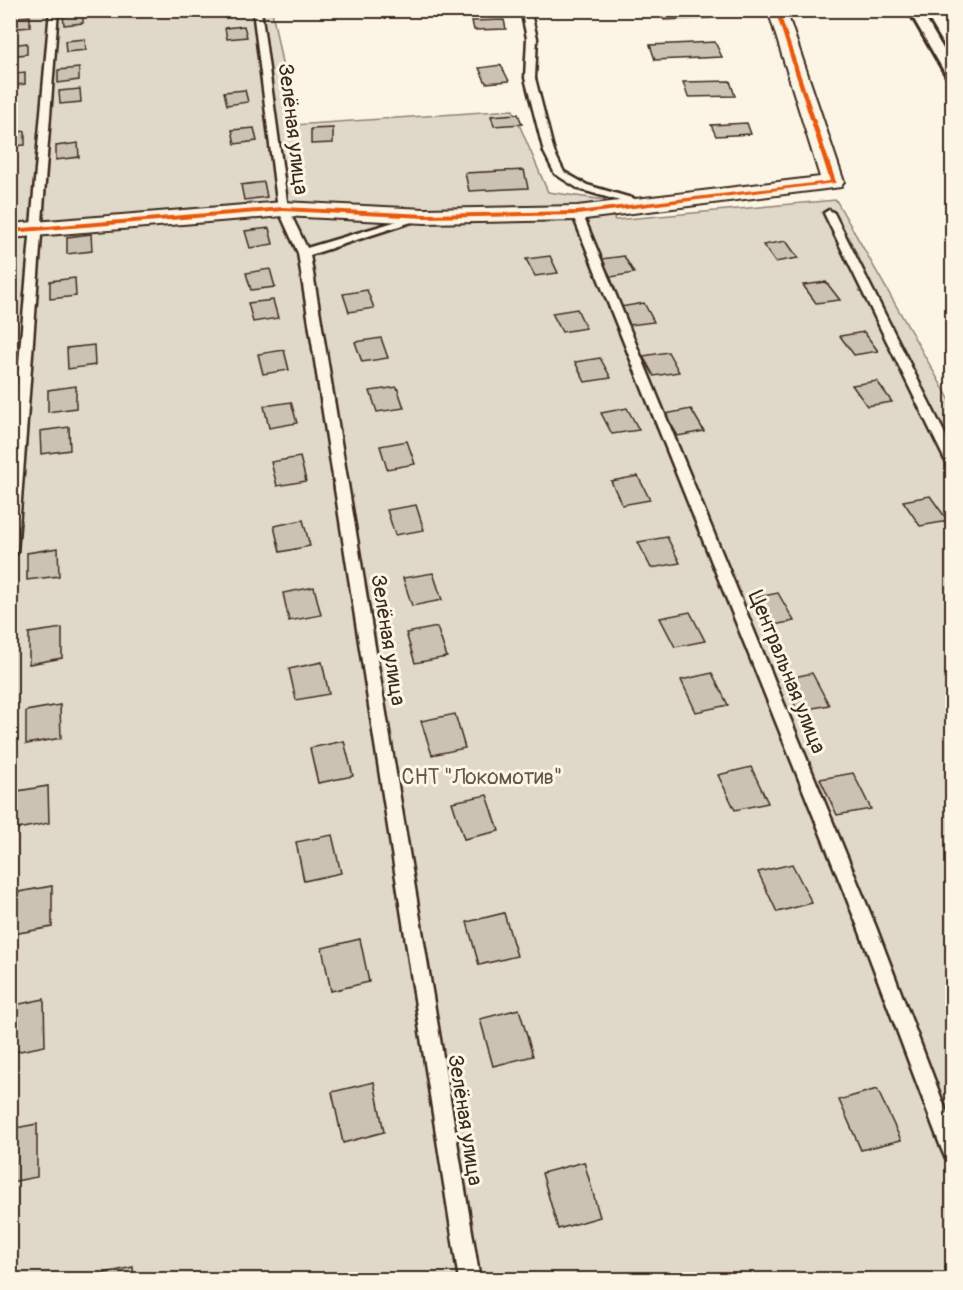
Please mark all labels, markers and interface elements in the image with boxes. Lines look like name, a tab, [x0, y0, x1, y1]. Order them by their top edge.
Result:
street label: Зелёная улица	[272, 62, 314, 196]
street label: Зелёная улица	[364, 573, 412, 707]
street label: Центральная улица	[742, 586, 832, 758]
park label: СНТ "Локомотив"	[402, 764, 562, 791]
street label: Зелёная улица	[441, 1053, 489, 1187]

